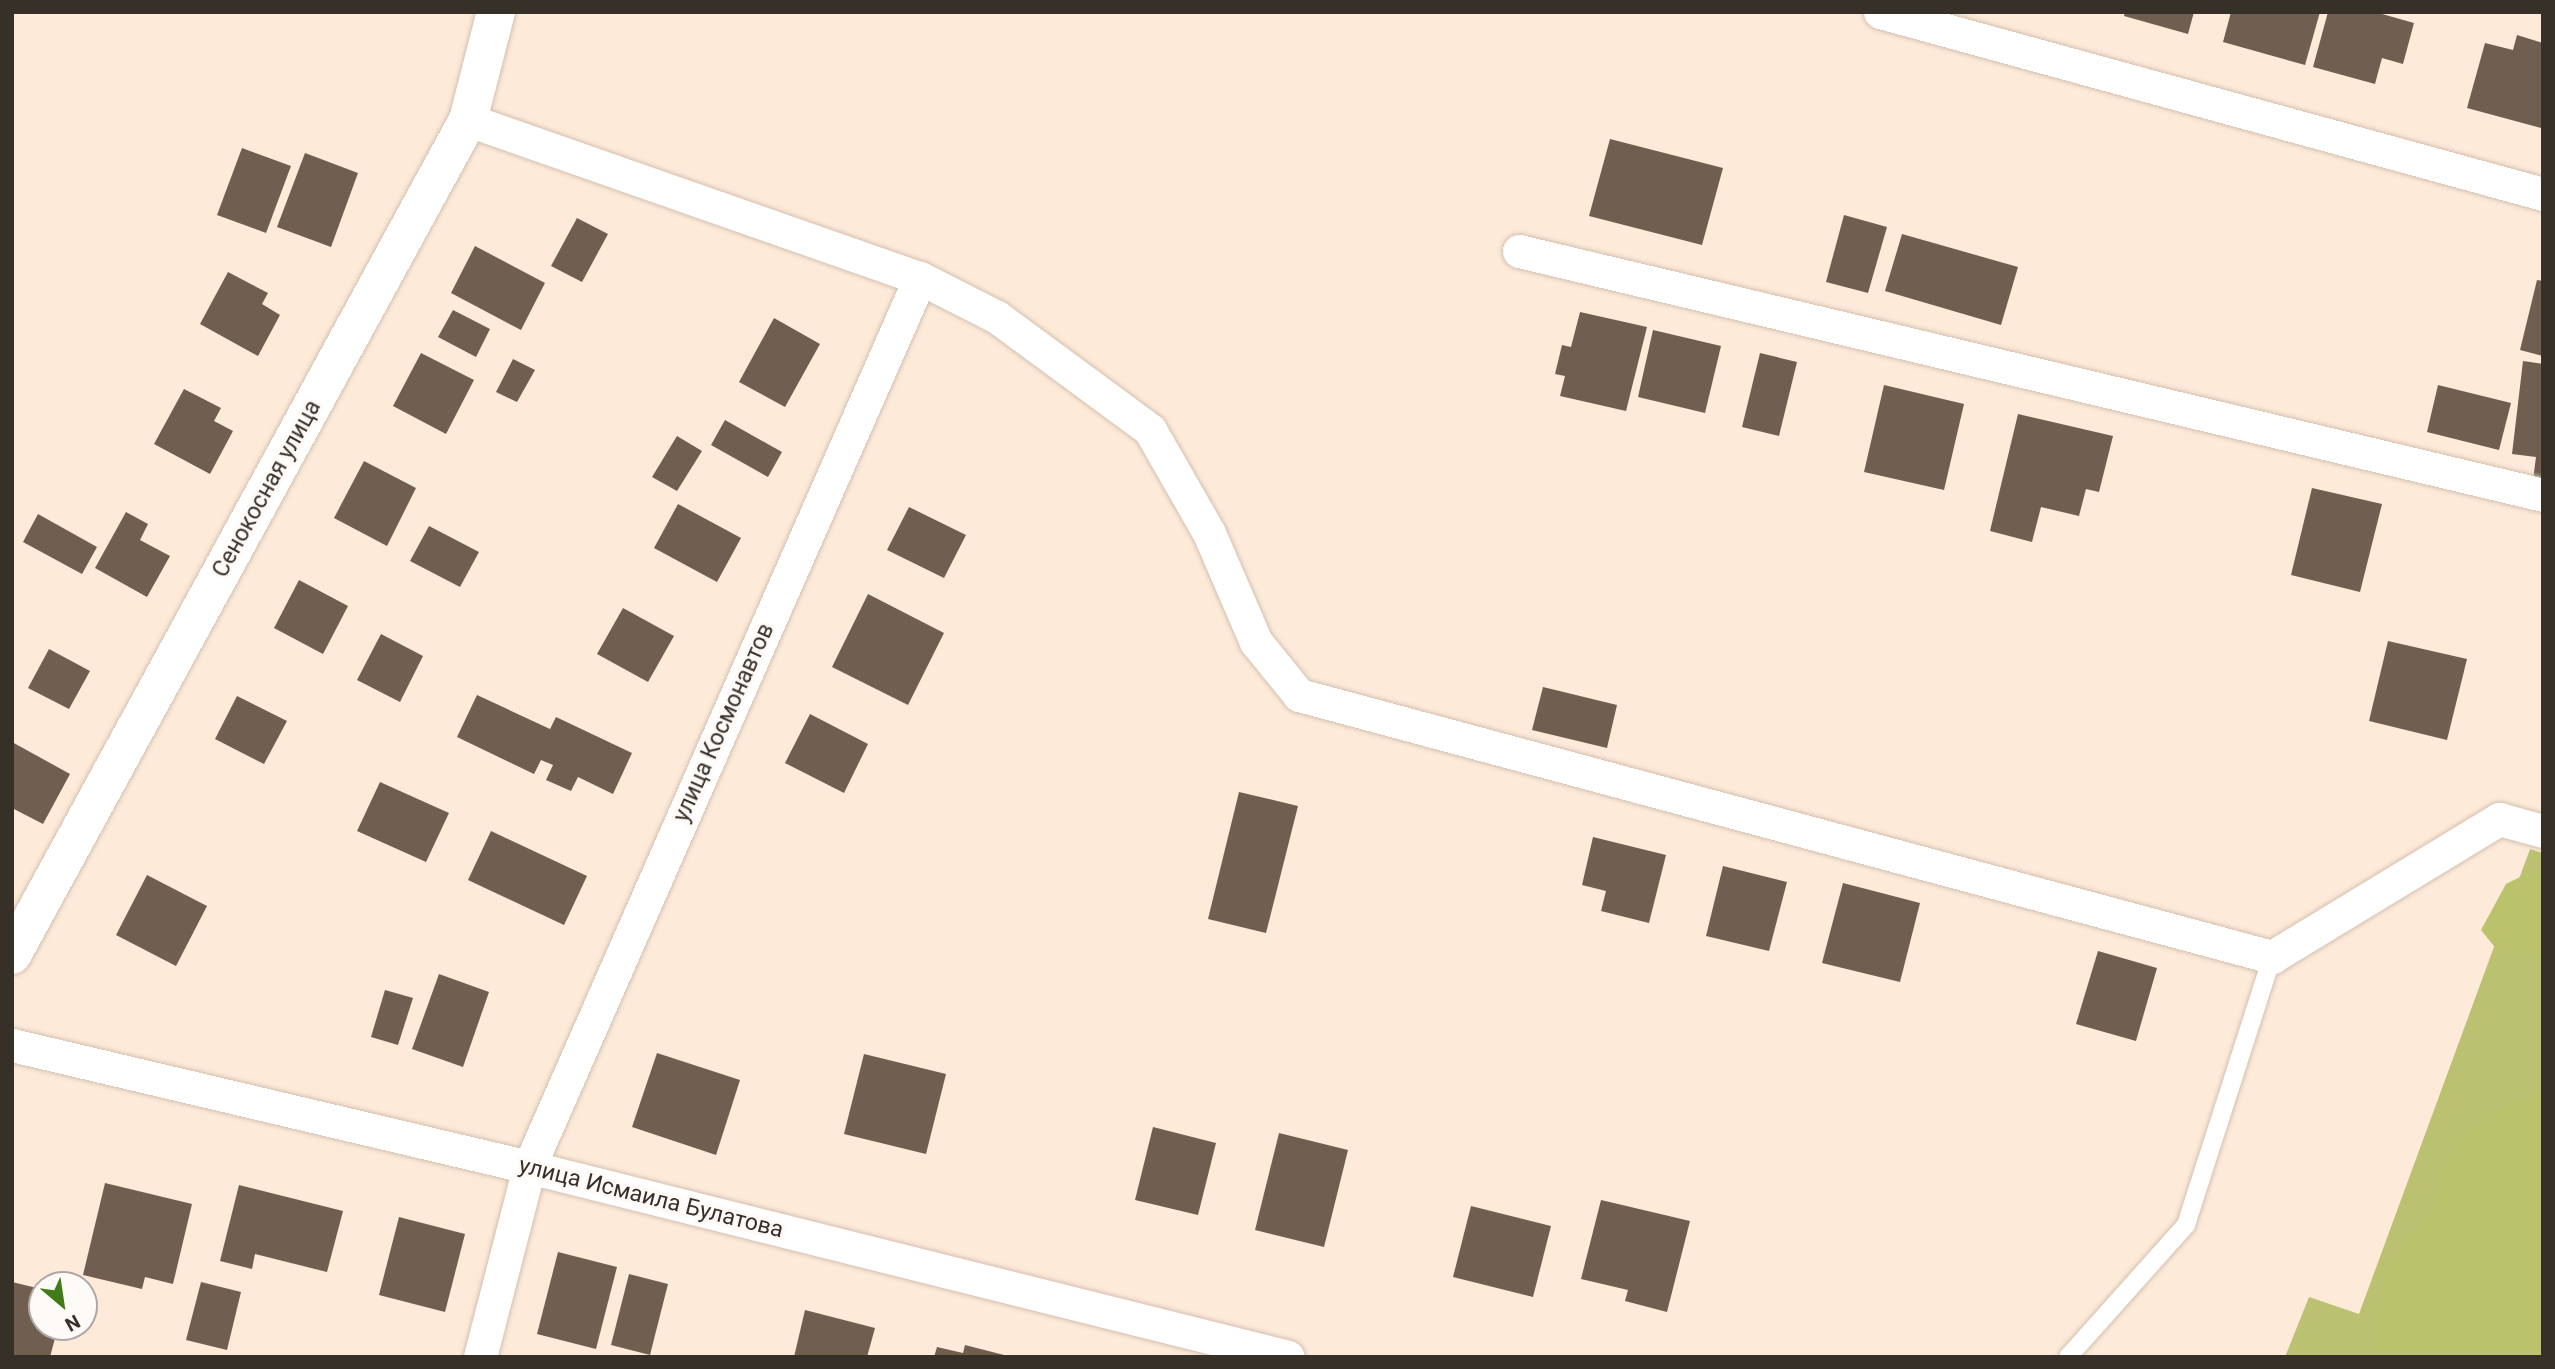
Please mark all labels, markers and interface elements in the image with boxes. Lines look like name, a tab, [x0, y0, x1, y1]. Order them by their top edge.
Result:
street label: Сенокосная улица	[207, 396, 327, 582]
street label: улица Космонавтов	[668, 620, 780, 826]
street label: улица Исмаила Булатова	[516, 1152, 786, 1244]
north arrow	[28, 1271, 98, 1341]
text: N	[61, 1310, 84, 1336]

